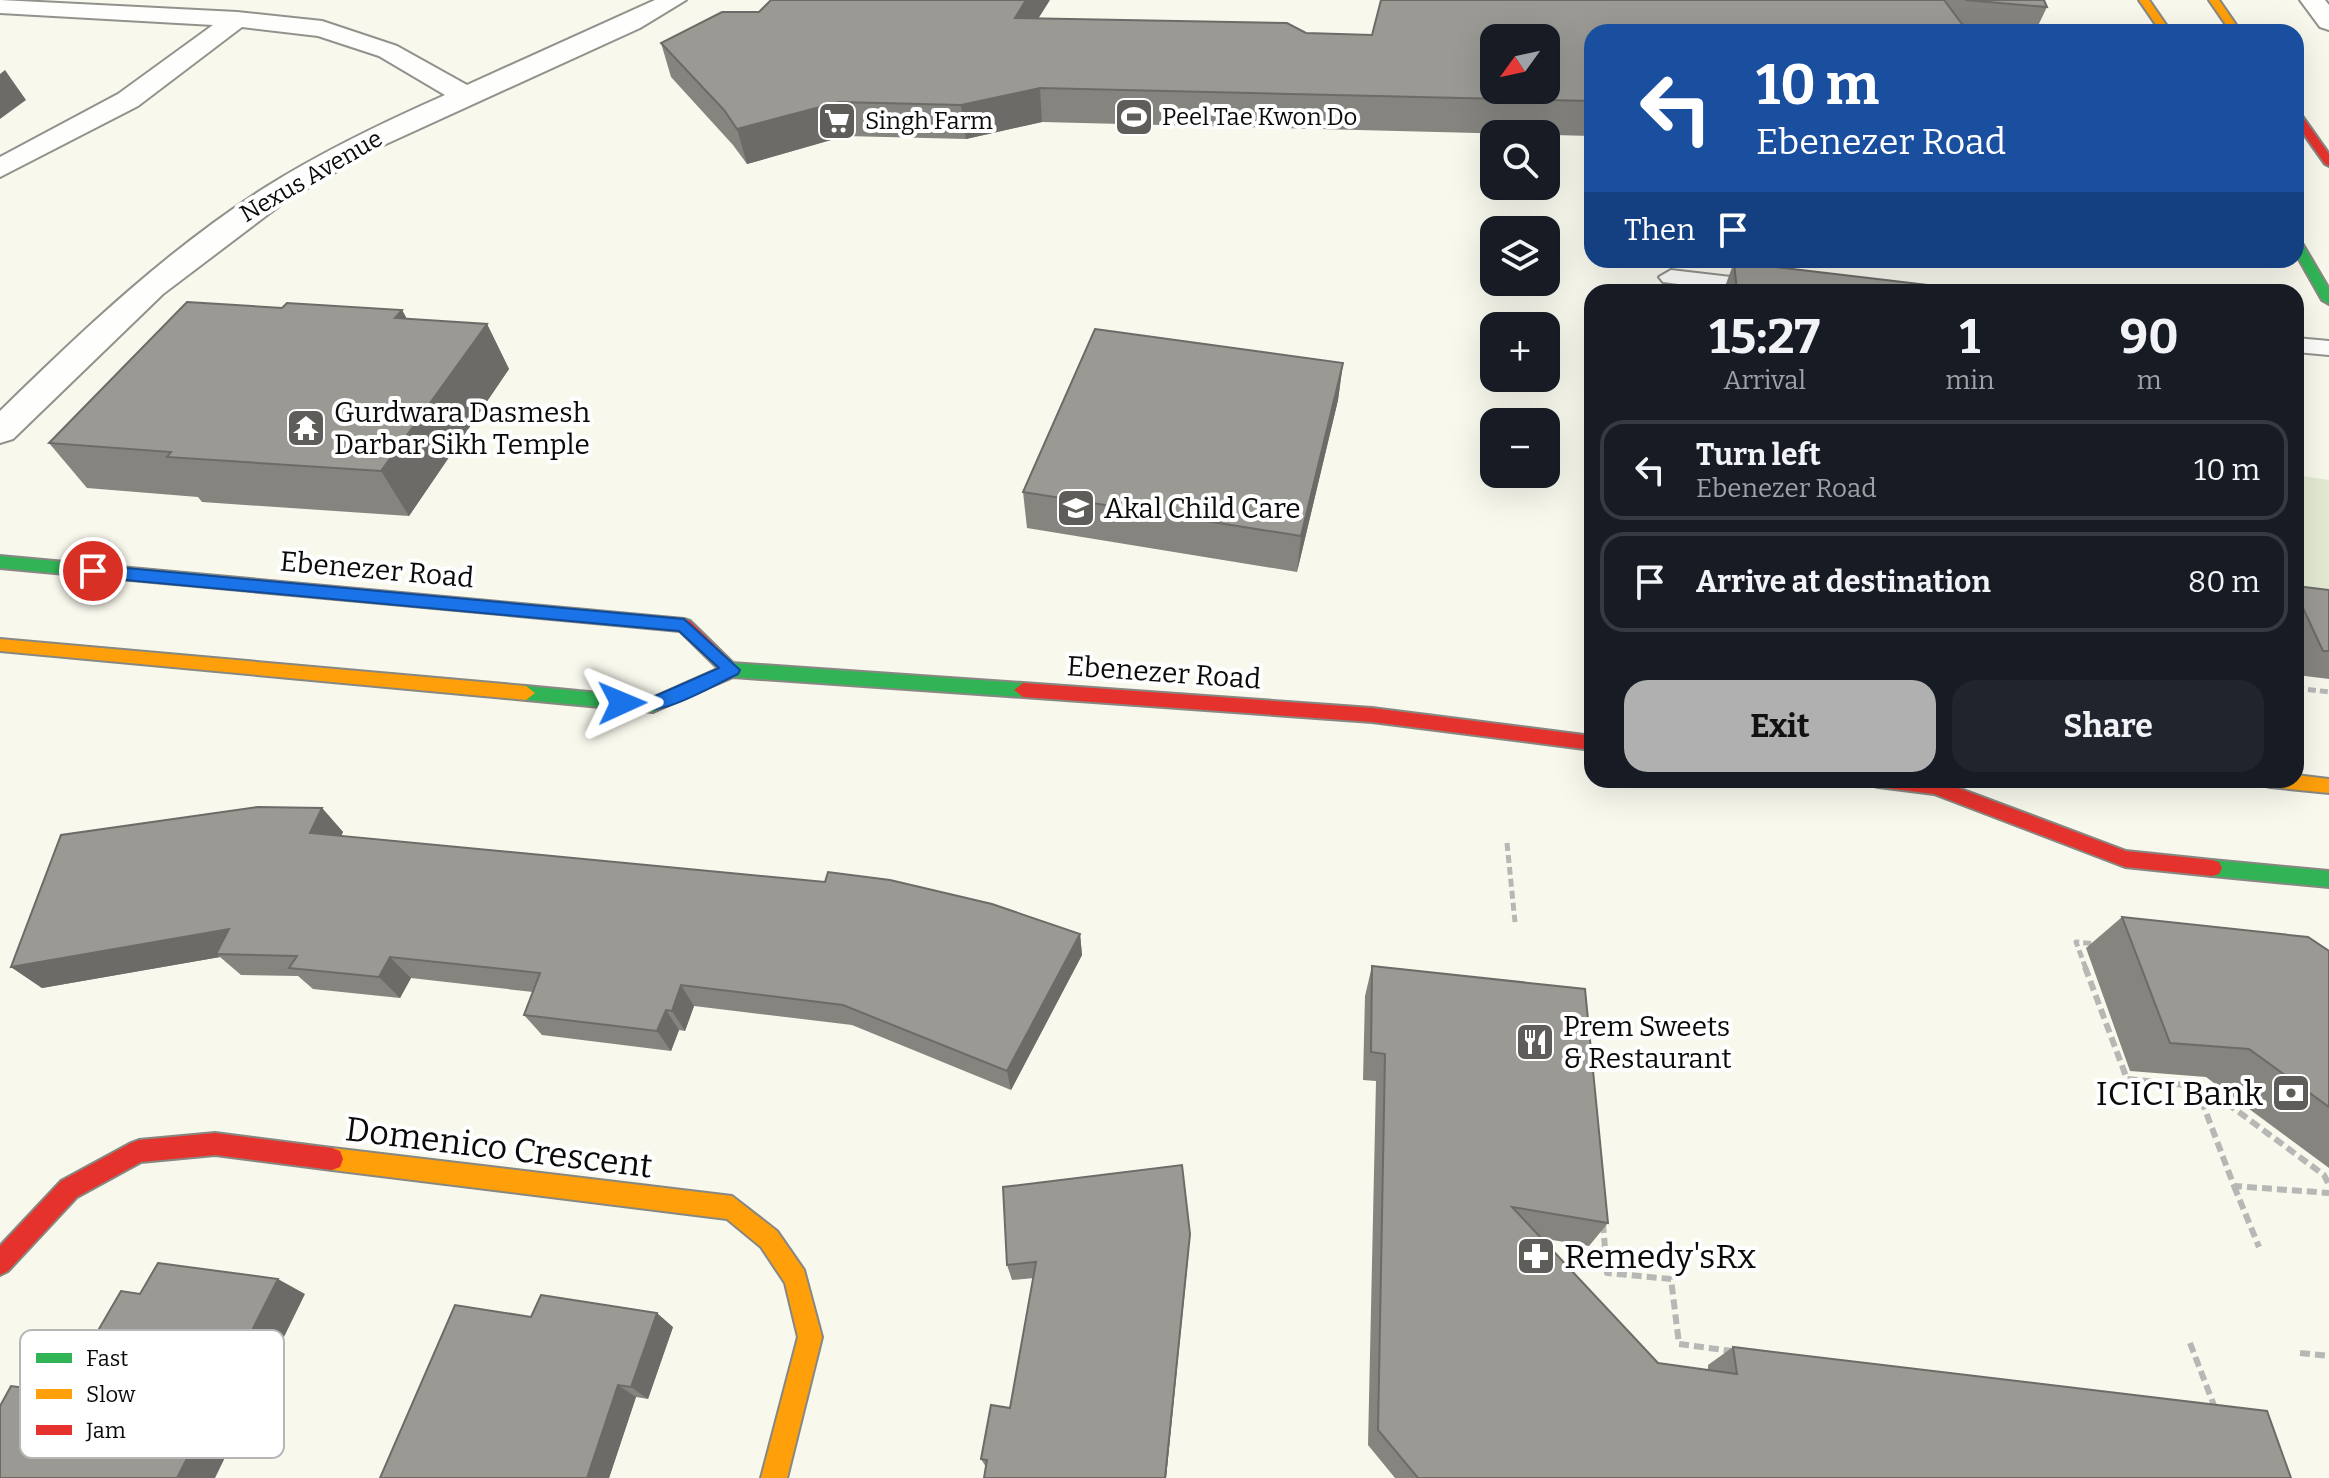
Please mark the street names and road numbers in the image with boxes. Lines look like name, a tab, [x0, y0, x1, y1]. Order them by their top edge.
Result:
street label: Nexus Avenue	[235, 124, 387, 228]
street label: Ebenezer Road	[279, 545, 475, 594]
street label: Ebenezer Road	[1066, 649, 1262, 696]
street label: Domenico Crescent	[343, 1108, 655, 1187]

